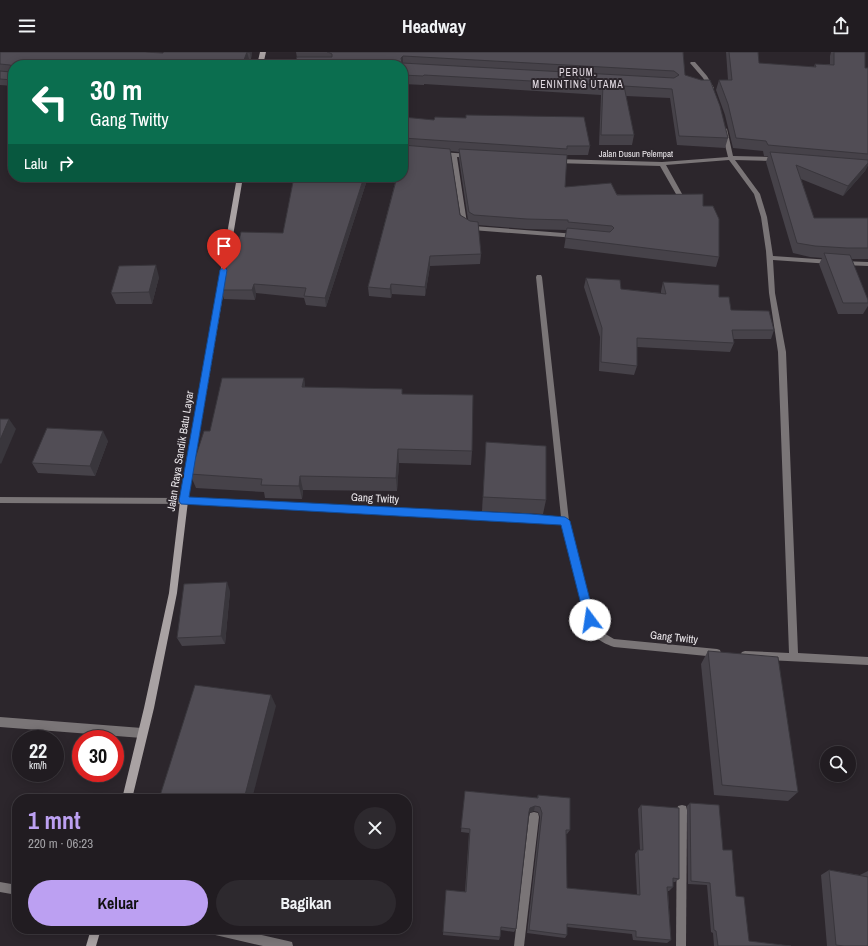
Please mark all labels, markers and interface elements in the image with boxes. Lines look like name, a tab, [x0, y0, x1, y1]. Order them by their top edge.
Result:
text: Headway	[402, 14, 466, 39]
icon: menu	[16, 15, 38, 37]
icon: share	[830, 15, 852, 37]
district label: PERUM. MENINTING UTAMA	[532, 66, 624, 91]
text: 30 m	[90, 71, 142, 109]
icon: left	[24, 76, 76, 128]
text: Gang Twitty	[90, 107, 169, 132]
street label: Jalan Dusun Pelempat	[599, 148, 673, 160]
icon: right	[55, 152, 77, 174]
text: Lalu	[24, 153, 47, 174]
pin	[207, 229, 241, 270]
icon: arrive	[213, 235, 235, 257]
street label: Jalan Raya Sandik Batu Layar	[164, 390, 196, 512]
street label: Gang Twitty	[351, 490, 400, 506]
position arrow	[569, 599, 611, 641]
street label: Gang Twitty	[649, 628, 699, 647]
speed limit sign: 30	[72, 730, 124, 782]
text: 22	[29, 737, 47, 764]
map controls	[820, 746, 856, 782]
button: search	[820, 746, 856, 782]
text: km/h	[29, 759, 47, 772]
text: 1 mnt	[28, 804, 81, 836]
button: close	[354, 807, 396, 849]
text: 220 m · 06:23	[28, 835, 93, 852]
button: Keluar	[28, 880, 208, 926]
button: Bagikan	[216, 880, 396, 926]

